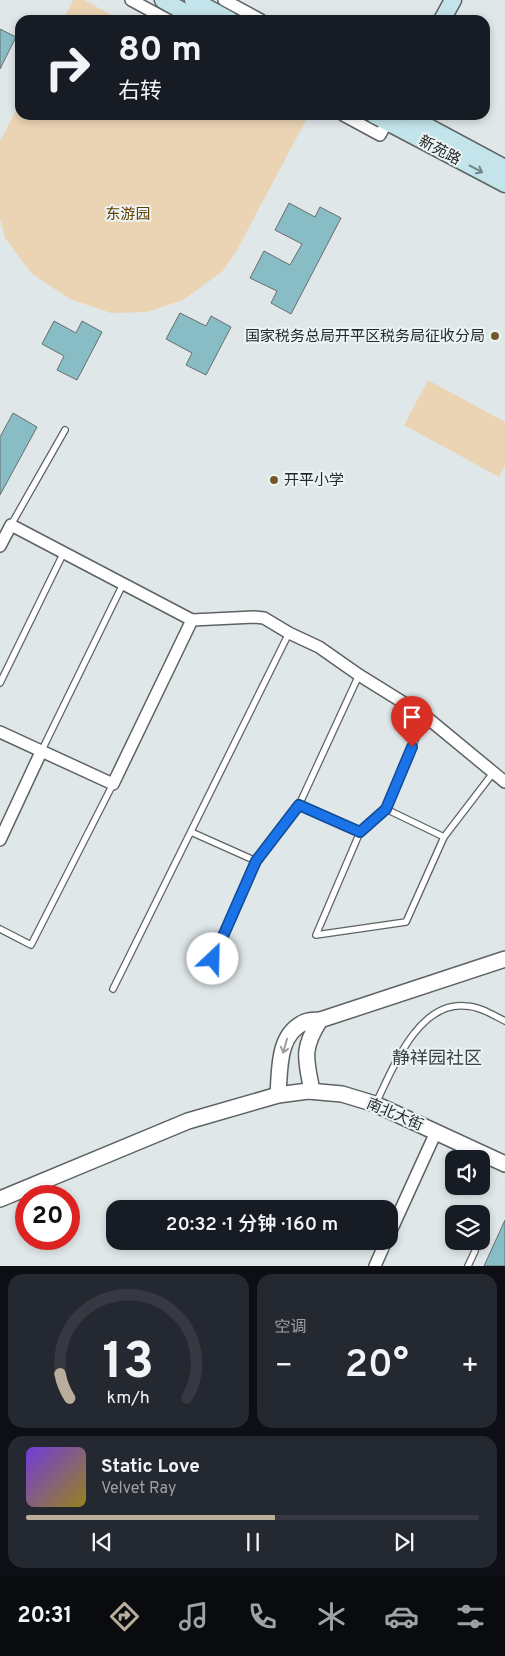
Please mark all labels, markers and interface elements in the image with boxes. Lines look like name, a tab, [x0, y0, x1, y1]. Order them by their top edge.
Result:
text: 80 m	[118, 29, 202, 73]
icon: right	[35, 35, 100, 100]
text: 右转	[118, 79, 162, 106]
street label: 新苑路	[415, 132, 464, 170]
one-way arrow	[469, 164, 484, 174]
park label: 东游园	[105, 206, 151, 225]
place label: 国家税务总局开平区税务局征收分局	[245, 327, 485, 347]
marker: 国家税务总局开平区税务局征收分局	[489, 330, 501, 342]
place label: 开平小学	[284, 472, 344, 491]
marker: 开平小学	[268, 474, 280, 486]
pin	[391, 696, 433, 747]
icon: arrive	[398, 703, 426, 731]
position arrow	[186, 932, 238, 984]
one-way arrow	[279, 1038, 289, 1054]
district label: 静祥园社区	[392, 1048, 482, 1071]
street label: 南北大街	[363, 1094, 426, 1136]
map controls	[445, 1150, 490, 1250]
button: sound	[445, 1150, 490, 1195]
speed limit sign: 20	[15, 1185, 80, 1250]
button: layers	[445, 1205, 490, 1250]
text: 20:32 · 1 分钟 · 160 m	[166, 1213, 338, 1237]
text: 空调	[275, 1318, 307, 1338]
text: 13	[102, 1331, 154, 1397]
text: 20°	[345, 1342, 409, 1391]
text: −	[275, 1349, 293, 1385]
text: +	[461, 1349, 479, 1385]
text: km/h	[107, 1387, 150, 1410]
text: Static Love	[101, 1455, 200, 1479]
text: Velvet Ray	[101, 1479, 176, 1499]
icon: previous	[88, 1528, 116, 1556]
icon: pause	[239, 1528, 267, 1556]
icon: next	[390, 1528, 418, 1556]
icon: directions	[107, 1599, 142, 1634]
icon: music	[176, 1599, 211, 1634]
icon: phone	[245, 1599, 280, 1634]
icon: climate	[314, 1599, 349, 1634]
icon: car	[384, 1599, 419, 1634]
icon: filters	[453, 1599, 488, 1634]
text: 20:31	[17, 1603, 72, 1630]

